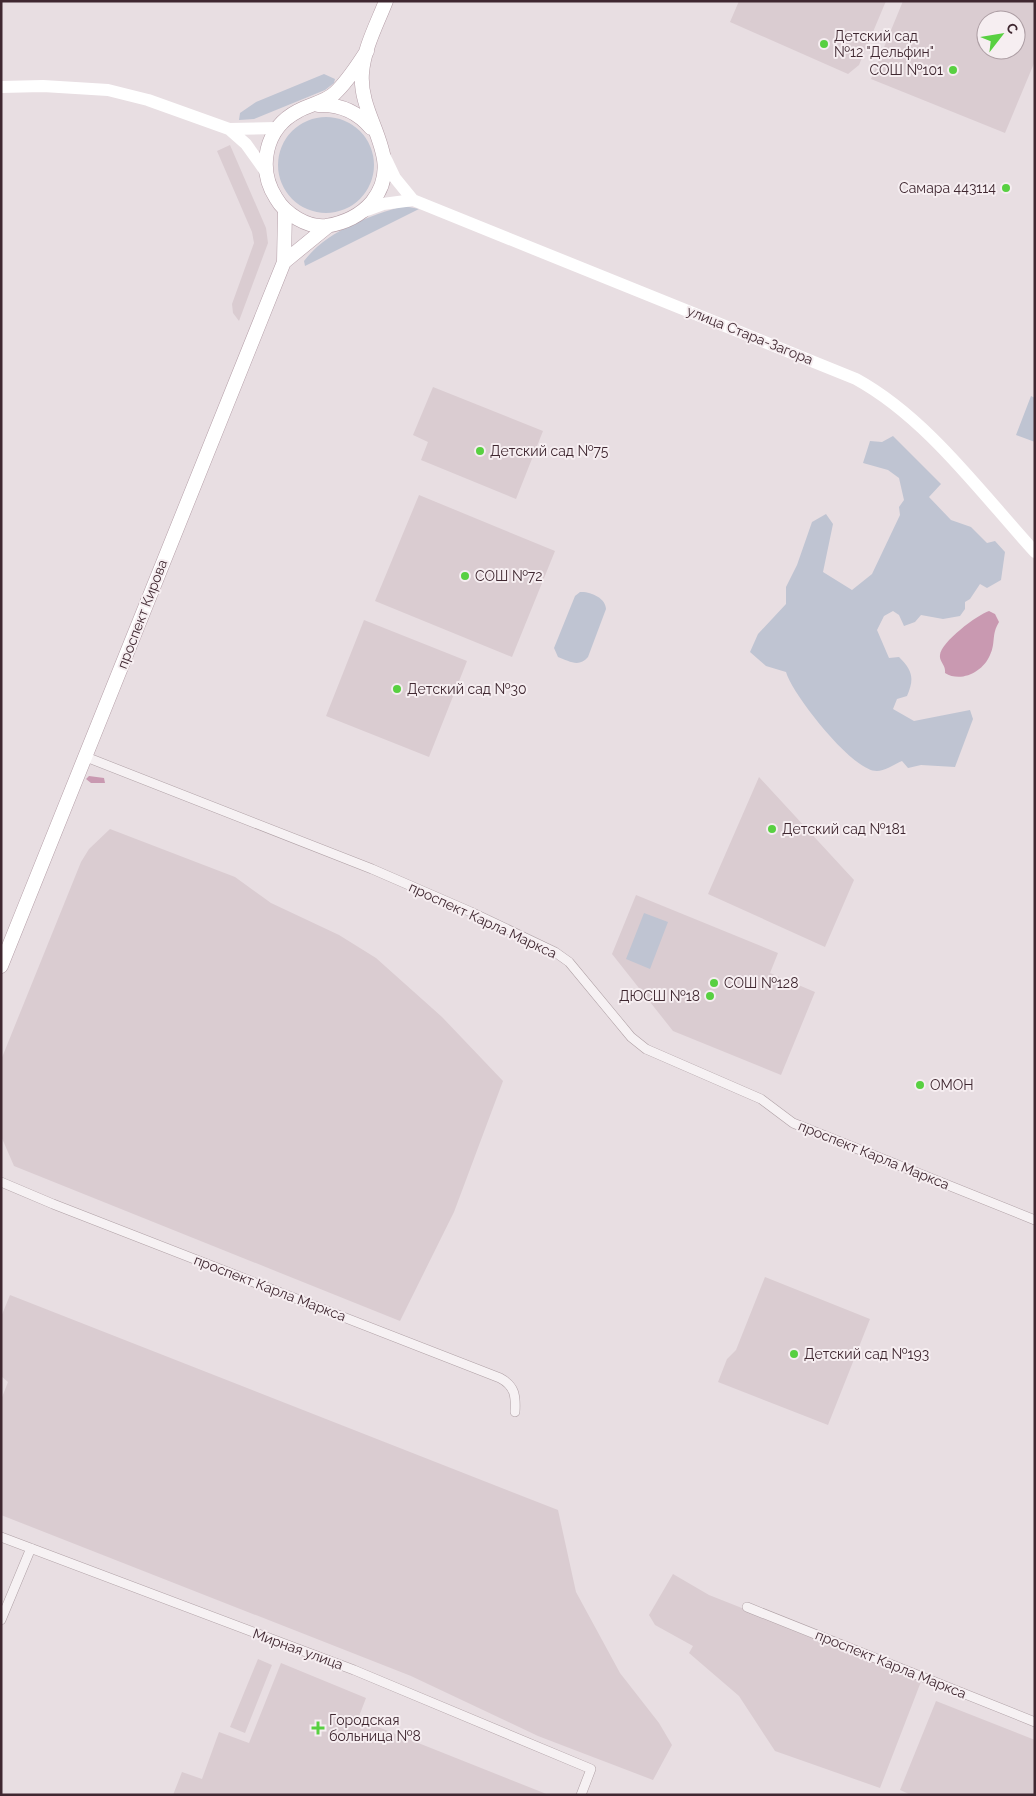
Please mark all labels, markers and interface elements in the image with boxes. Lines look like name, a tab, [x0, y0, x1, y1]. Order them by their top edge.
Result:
north arrow	[976, 10, 1026, 60]
text: С	[1003, 20, 1022, 37]
place label: Детский сад №12 "Дельфин"	[834, 28, 934, 60]
marker: Детский сад №12 "Дельфин"	[818, 38, 830, 50]
place label: СОШ №101	[870, 62, 943, 78]
marker: СОШ №101	[947, 64, 959, 76]
place label: Самара 443114	[899, 180, 996, 196]
marker: Самара 443114	[1000, 182, 1012, 194]
street label: улица Стара-Загора	[685, 302, 815, 368]
place label: Детский сад №75	[490, 443, 609, 459]
marker: Детский сад №75	[474, 445, 486, 457]
street label: проспект Кирова	[114, 557, 170, 671]
place label: СОШ №72	[475, 568, 543, 584]
marker: СОШ №72	[459, 570, 471, 582]
place label: Детский сад №30	[407, 681, 527, 697]
marker: Детский сад №30	[391, 683, 403, 695]
place label: Детский сад №181	[782, 821, 906, 837]
marker: Детский сад №181	[766, 823, 778, 835]
street label: проспект Карла Маркса	[407, 879, 559, 961]
place label: СОШ №128	[724, 975, 798, 991]
marker: СОШ №128	[708, 977, 720, 989]
place label: ДЮСШ №18	[619, 988, 700, 1004]
marker: ДЮСШ №18	[704, 990, 716, 1002]
place label: ОМОН	[930, 1077, 974, 1093]
marker: ОМОН	[914, 1079, 926, 1091]
street label: проспект Карла Маркса	[796, 1117, 952, 1193]
street label: проспект Карла Маркса	[192, 1252, 348, 1324]
place label: Детский сад №193	[804, 1346, 929, 1362]
marker: Детский сад №193	[788, 1348, 800, 1360]
street label: Мирная улица	[251, 1625, 345, 1673]
street label: проспект Карла Маркса	[813, 1626, 969, 1702]
place label: Городская больница №8	[329, 1712, 421, 1744]
marker: Городская больница №8	[311, 1721, 325, 1735]

